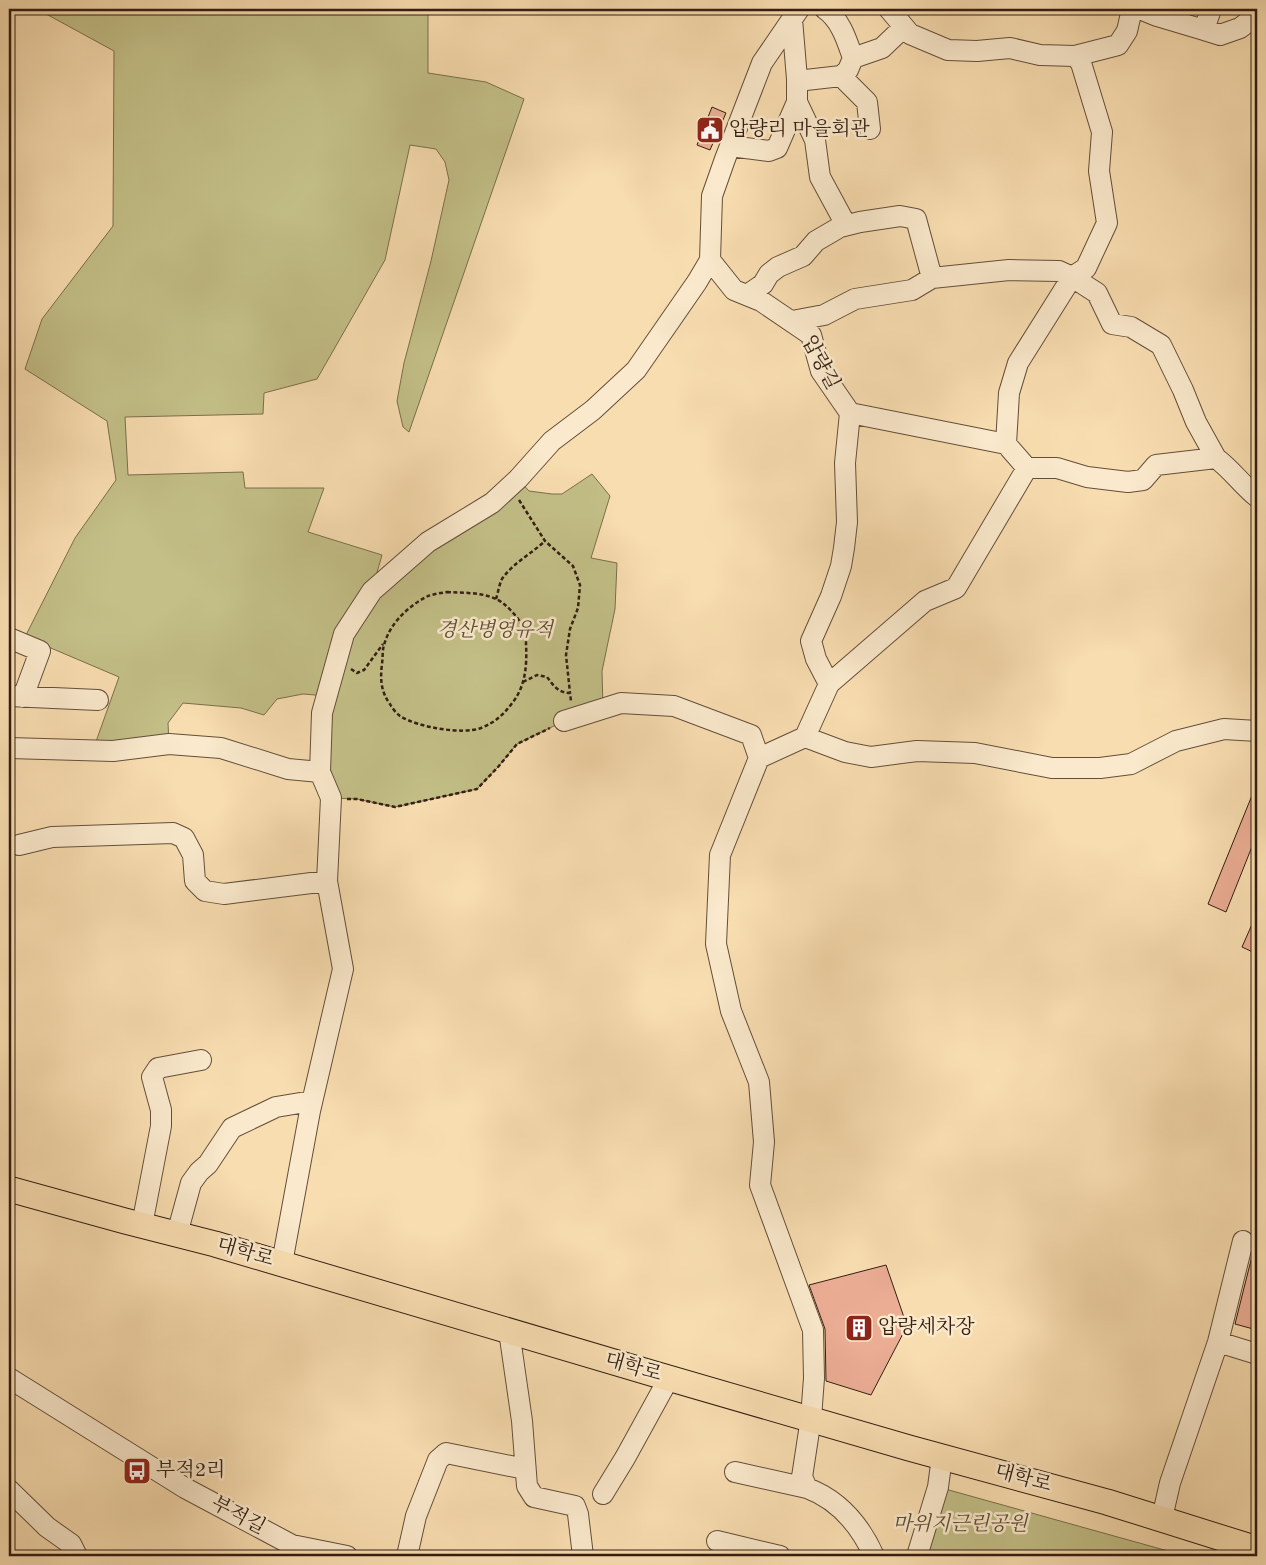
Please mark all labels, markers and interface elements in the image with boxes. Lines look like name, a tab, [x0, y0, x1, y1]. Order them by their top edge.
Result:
public building icon: 압량리 마을회관	[695, 115, 725, 145]
place label: 압량리 마을회관	[729, 118, 871, 140]
street label: 압량길	[798, 332, 844, 393]
park label: 경산병영유적	[437, 618, 555, 641]
street label: 대학로	[214, 1233, 276, 1271]
building icon: 압량세차장	[844, 1313, 874, 1343]
place label: 압량세차장	[878, 1316, 975, 1338]
street label: 대학로	[602, 1348, 664, 1386]
bus stop icon: 부적2리	[122, 1456, 152, 1486]
place label: 부적2리	[156, 1459, 226, 1481]
street label: 대학로	[992, 1460, 1054, 1496]
street label: 부적길	[208, 1492, 269, 1538]
park label: 마위지근린공원	[892, 1512, 1029, 1535]

